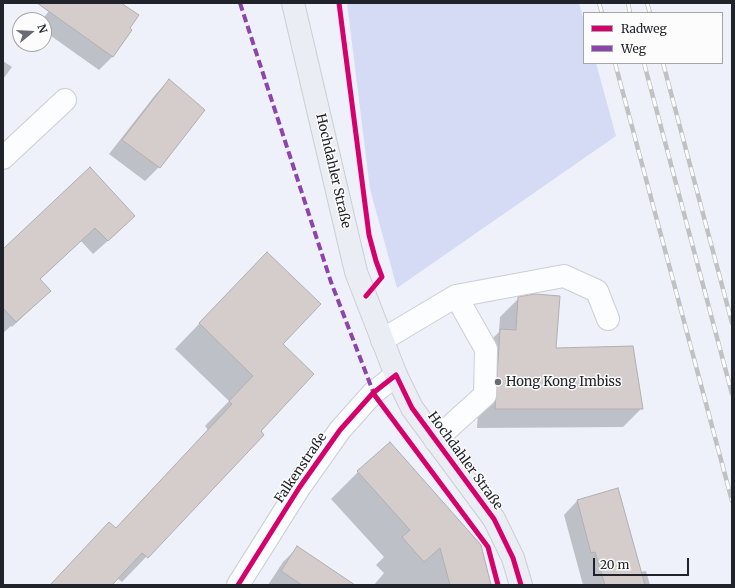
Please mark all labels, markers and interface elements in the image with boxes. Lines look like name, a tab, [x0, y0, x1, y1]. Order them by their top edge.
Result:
north arrow	[12, 12, 52, 52]
legend	[583, 12, 723, 64]
text: Radweg	[621, 21, 667, 36]
text: N	[34, 22, 50, 35]
text: Weg	[621, 41, 646, 56]
street label: Hochdahler Straße	[312, 112, 354, 230]
place label: Hong Kong Imbiss	[506, 374, 621, 390]
marker: Hong Kong Imbiss	[493, 377, 503, 387]
street label: Hochdahler Straße	[424, 409, 506, 513]
street label: Falkenstraße	[272, 430, 330, 506]
scale bar	[595, 550, 691, 576]
text: 20 m	[600, 557, 629, 572]

